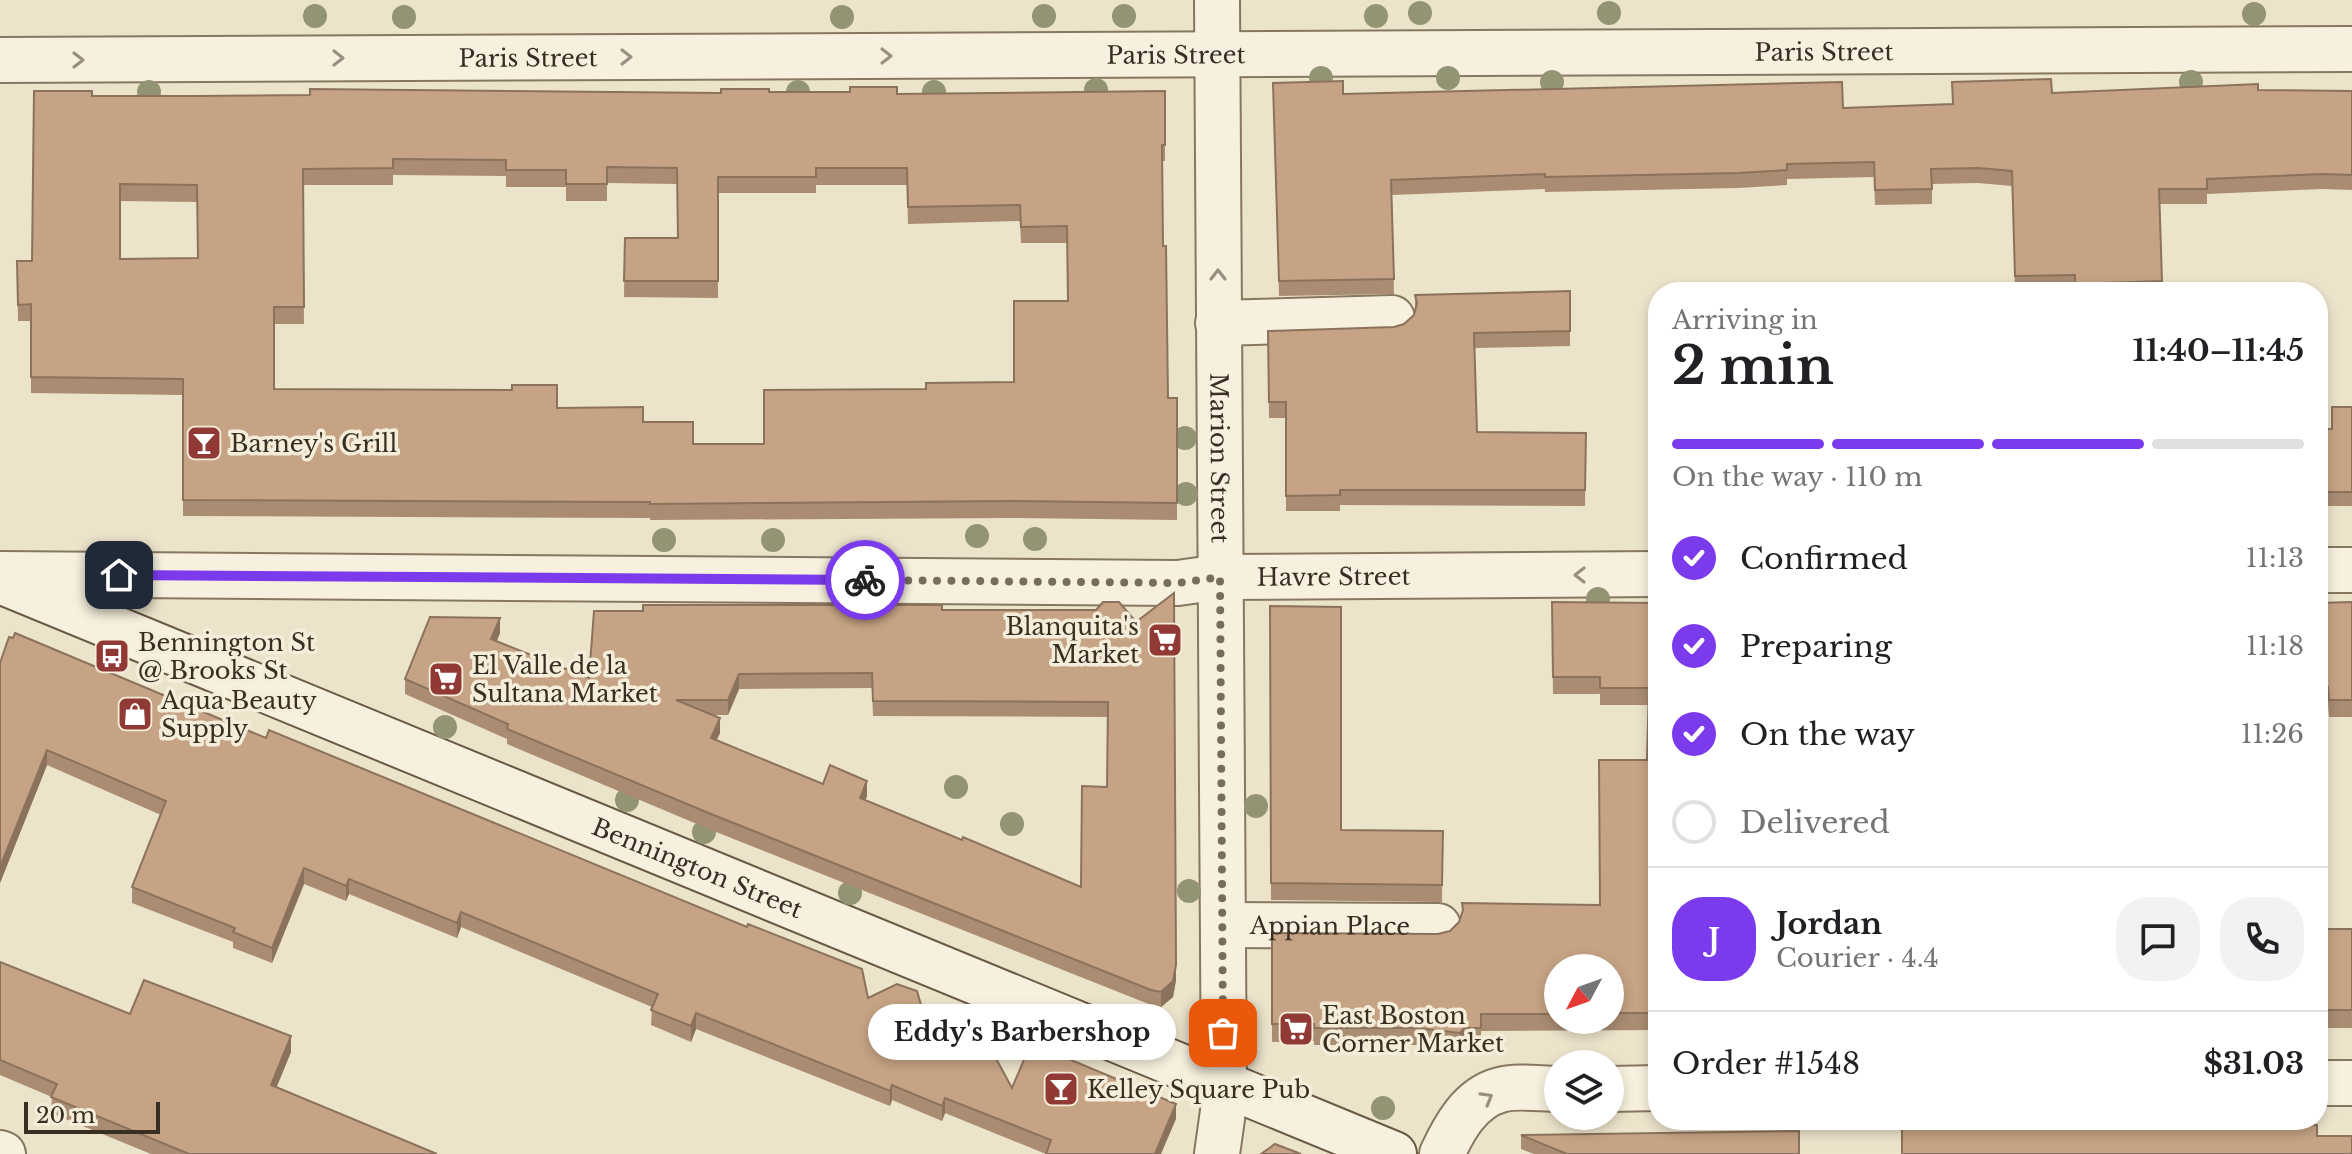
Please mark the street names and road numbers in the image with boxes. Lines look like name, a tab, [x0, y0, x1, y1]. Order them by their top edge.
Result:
street label: Paris Street	[1754, 37, 1894, 66]
street label: Paris Street	[1106, 40, 1246, 69]
street label: Paris Street	[458, 43, 598, 72]
street label: Marion Street	[1205, 373, 1235, 543]
street label: Havre Street	[1257, 561, 1411, 591]
street label: Bennington Street	[588, 811, 807, 924]
street label: Appian Place	[1249, 911, 1410, 940]

